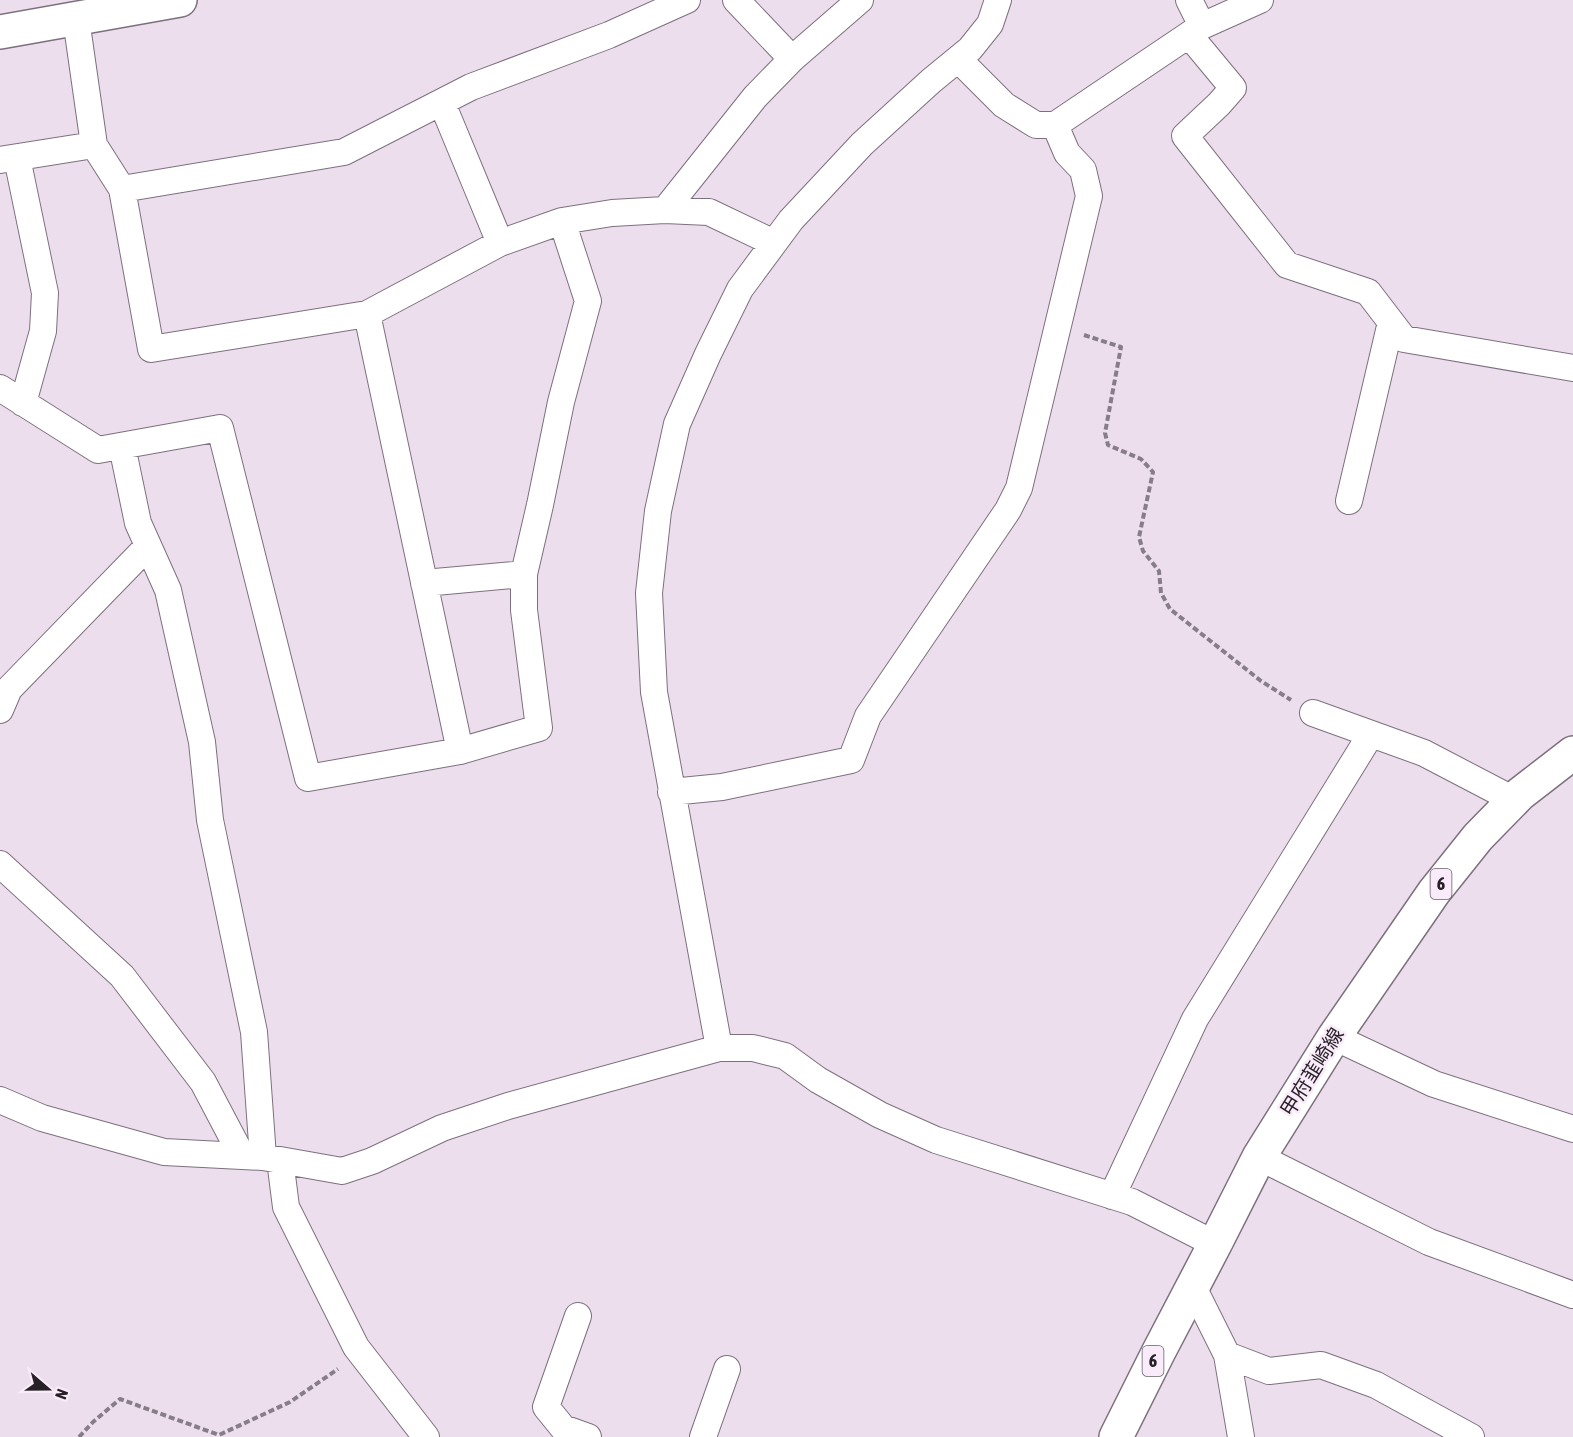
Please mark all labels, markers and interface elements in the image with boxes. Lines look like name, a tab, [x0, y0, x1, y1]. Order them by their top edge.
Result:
road number: 6	[1430, 869, 1452, 899]
street label: 甲府韮崎線	[1275, 1023, 1348, 1120]
road number: 6	[1142, 1346, 1164, 1376]
north arrow	[18, 1359, 78, 1419]
text: N	[52, 1387, 72, 1402]

